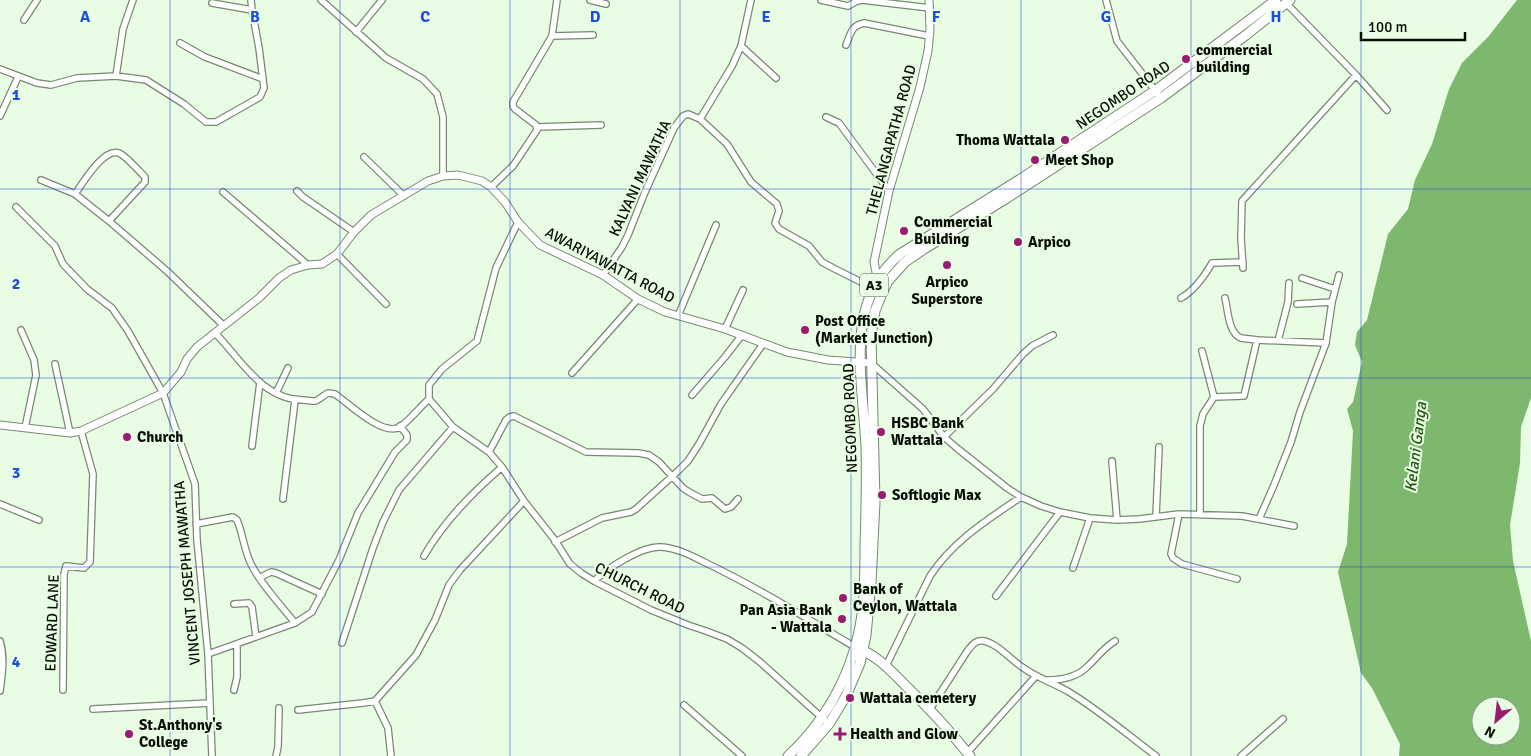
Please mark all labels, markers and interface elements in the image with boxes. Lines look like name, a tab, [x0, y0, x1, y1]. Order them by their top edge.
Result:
text: A	[80, 7, 91, 27]
text: B	[250, 7, 260, 27]
text: C	[420, 7, 430, 27]
text: D	[590, 7, 601, 27]
text: E	[761, 7, 771, 27]
text: F	[932, 7, 941, 27]
text: G	[1101, 7, 1111, 27]
text: H	[1271, 7, 1281, 27]
scale bar	[1361, 10, 1465, 42]
text: 100 m	[1368, 18, 1408, 36]
place label: commercial building	[1196, 41, 1273, 76]
marker: commercial building	[1180, 53, 1192, 65]
street label: NEGOMBO ROAD	[1072, 57, 1174, 133]
street label: THELANGAPATHA ROAD	[862, 63, 920, 217]
text: 1	[12, 85, 21, 105]
street label: KALYANI MAWATHA	[605, 117, 675, 239]
place label: Thoma Wattala	[956, 131, 1055, 149]
marker: Thoma Wattala	[1059, 134, 1071, 146]
place label: Meet Shop	[1045, 151, 1114, 169]
marker: Meet Shop	[1029, 154, 1041, 166]
place label: Commercial Building	[914, 213, 993, 248]
street label: AWARIYAWATTA ROAD	[542, 223, 678, 307]
marker: Commercial Building	[898, 225, 910, 237]
place label: Arpico	[1028, 233, 1071, 251]
marker: Arpico	[1012, 236, 1024, 248]
marker: Arpico Superstore	[941, 259, 953, 271]
place label: Arpico Superstore	[911, 273, 983, 308]
text: 2	[12, 274, 20, 294]
road number: A3	[860, 274, 888, 296]
place label: Post Office (Market Junction)	[815, 312, 933, 347]
marker: Post Office (Market Junction)	[799, 324, 811, 336]
street label: NEGOMBO ROAD	[839, 363, 861, 473]
water label: Kelani Ganga	[1401, 400, 1432, 493]
place label: HSBC Bank Wattala	[891, 414, 964, 449]
marker: HSBC Bank Wattala	[875, 426, 887, 438]
place label: Church	[137, 428, 184, 446]
marker: Church	[121, 431, 133, 443]
text: 3	[12, 463, 20, 483]
street label: VINCENT JOSEPH MAWATHA	[170, 480, 204, 666]
place label: Softlogic Max	[892, 486, 982, 504]
marker: Softlogic Max	[876, 489, 888, 501]
street label: CHURCH ROAD	[592, 558, 688, 618]
street label: EDWARD LANE	[41, 574, 63, 672]
place label: Bank of Ceylon, Wattala	[853, 580, 957, 615]
marker: Bank of Ceylon, Wattala	[837, 592, 849, 604]
place label: Pan Asia Bank - Wattala	[740, 601, 832, 636]
marker: Pan Asia Bank - Wattala	[836, 613, 848, 625]
text: 4	[12, 652, 21, 672]
place label: Wattala cemetery	[860, 689, 977, 707]
marker: Wattala cemetery	[844, 692, 856, 704]
north arrow	[1471, 696, 1521, 746]
place label: St.Anthony's College	[139, 716, 223, 751]
text: N	[1482, 722, 1498, 742]
place label: Health and Glow	[850, 725, 958, 743]
marker: St.Anthony's College	[123, 728, 135, 740]
marker: Health and Glow	[834, 728, 846, 740]

